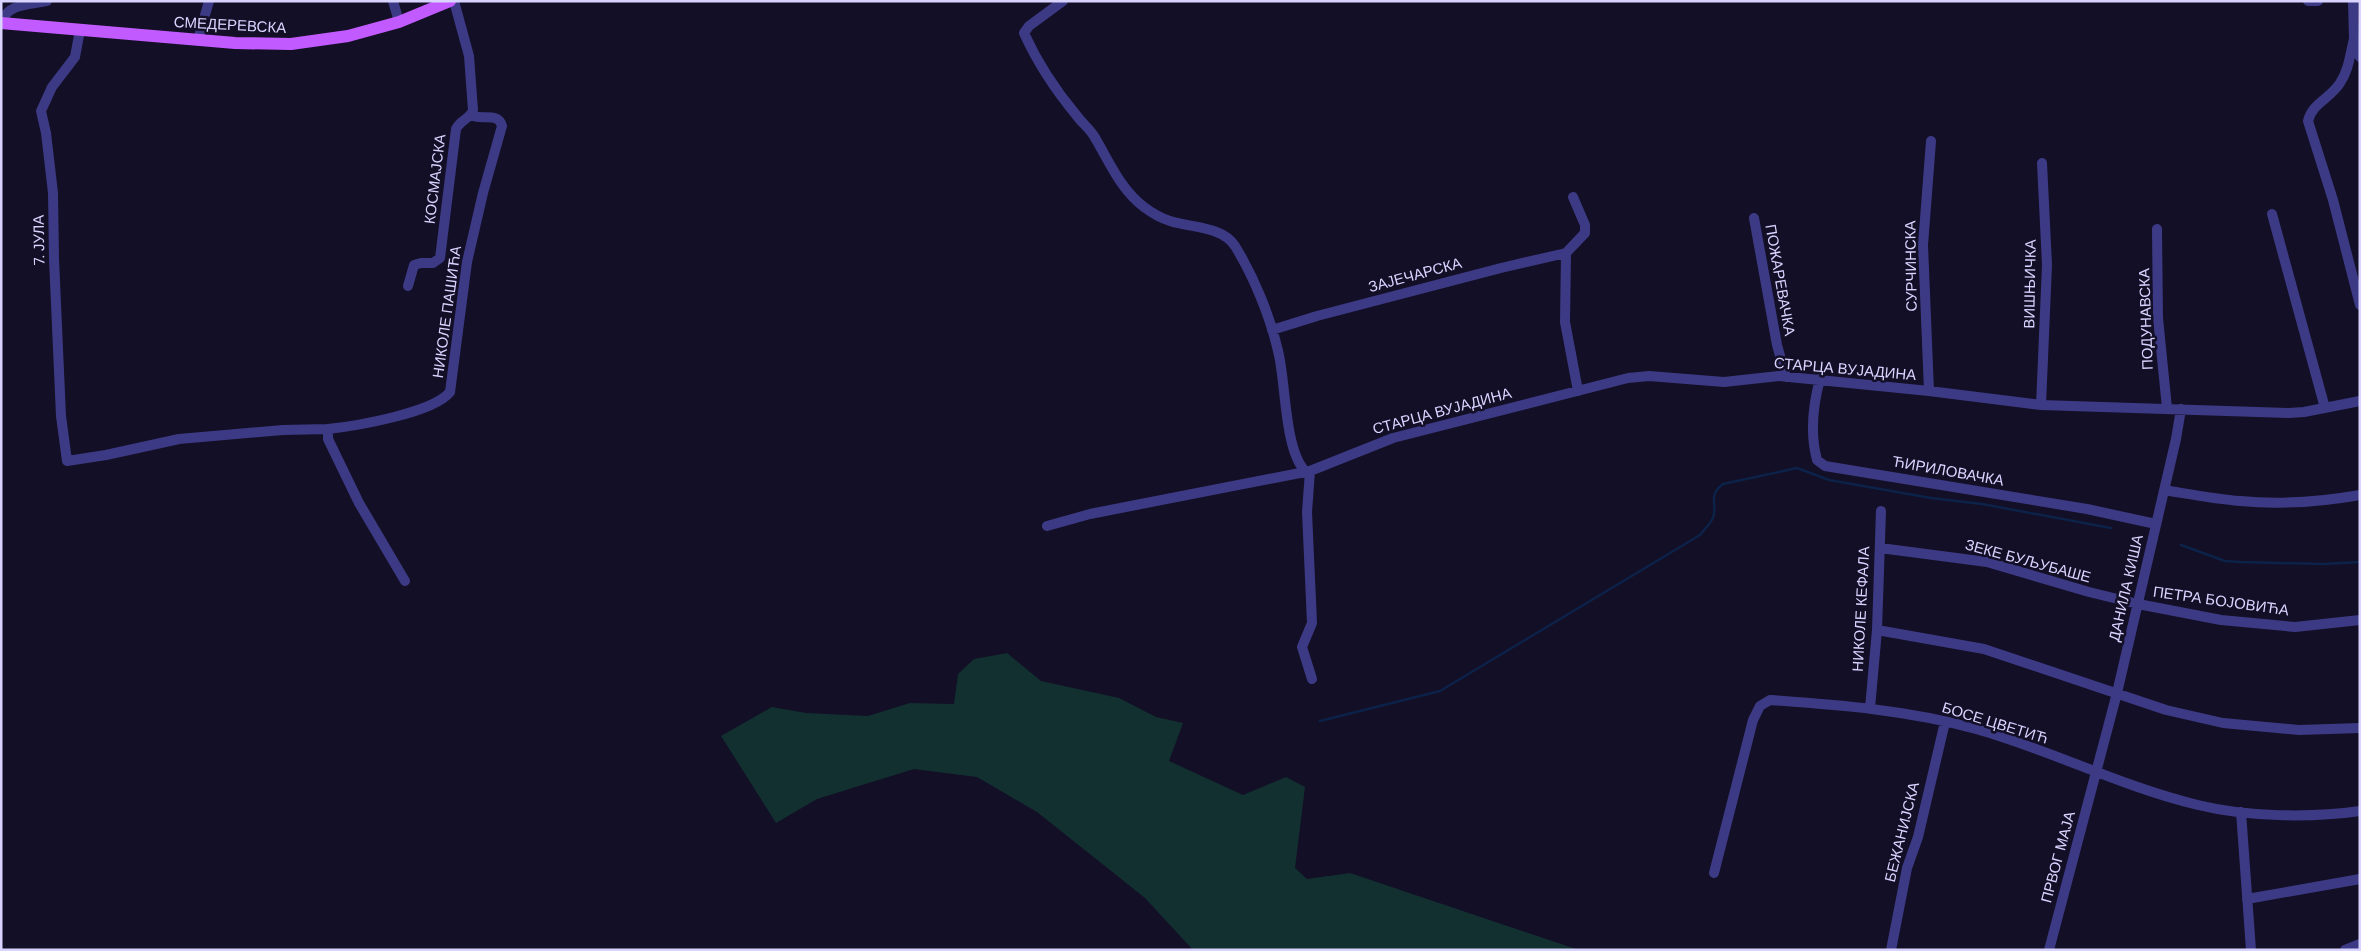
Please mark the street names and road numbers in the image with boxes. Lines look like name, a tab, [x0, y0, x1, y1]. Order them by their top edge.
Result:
street label: СМЕДЕРЕВСКА	[173, 12, 287, 38]
street label: КОСМАЈСКА	[420, 133, 450, 225]
street label: 7. ЈУЛА	[29, 215, 49, 265]
street label: СУРЧИНСКА	[1900, 220, 1922, 312]
street label: ПОЖАРЕВАЧКА	[1760, 223, 1800, 337]
street label: ВИШЊИЧКА	[2019, 239, 2041, 329]
street label: НИКОЛЕ ПАШИЋА	[428, 244, 466, 380]
street label: ЗАЈЕЧАРСКА	[1366, 253, 1464, 297]
street label: ПОДУНАВСКА	[2134, 268, 2158, 370]
street label: СТАРЦА ВУЈАДИНА	[1773, 353, 1917, 385]
street label: СТАРЦА ВУЈАДИНА	[1370, 383, 1514, 439]
street label: ЋИРИЛОВАЧКА	[1891, 451, 2005, 491]
street label: ДАНИЛА КИША	[2104, 533, 2148, 643]
street label: ЗЕКЕ БУЉУБАШЕ	[1963, 535, 2093, 587]
street label: НИКОЛЕ КЕФАЛА	[1848, 546, 1874, 672]
street label: ПЕТРА БОЈОВИЋА	[2152, 582, 2290, 620]
street label: БОСЕ ЦВЕТИЋ	[1939, 697, 2051, 749]
street label: БЕЖАНИЈСКА	[1880, 780, 1924, 884]
street label: ПРВОГ МАЈА	[2036, 809, 2080, 905]

